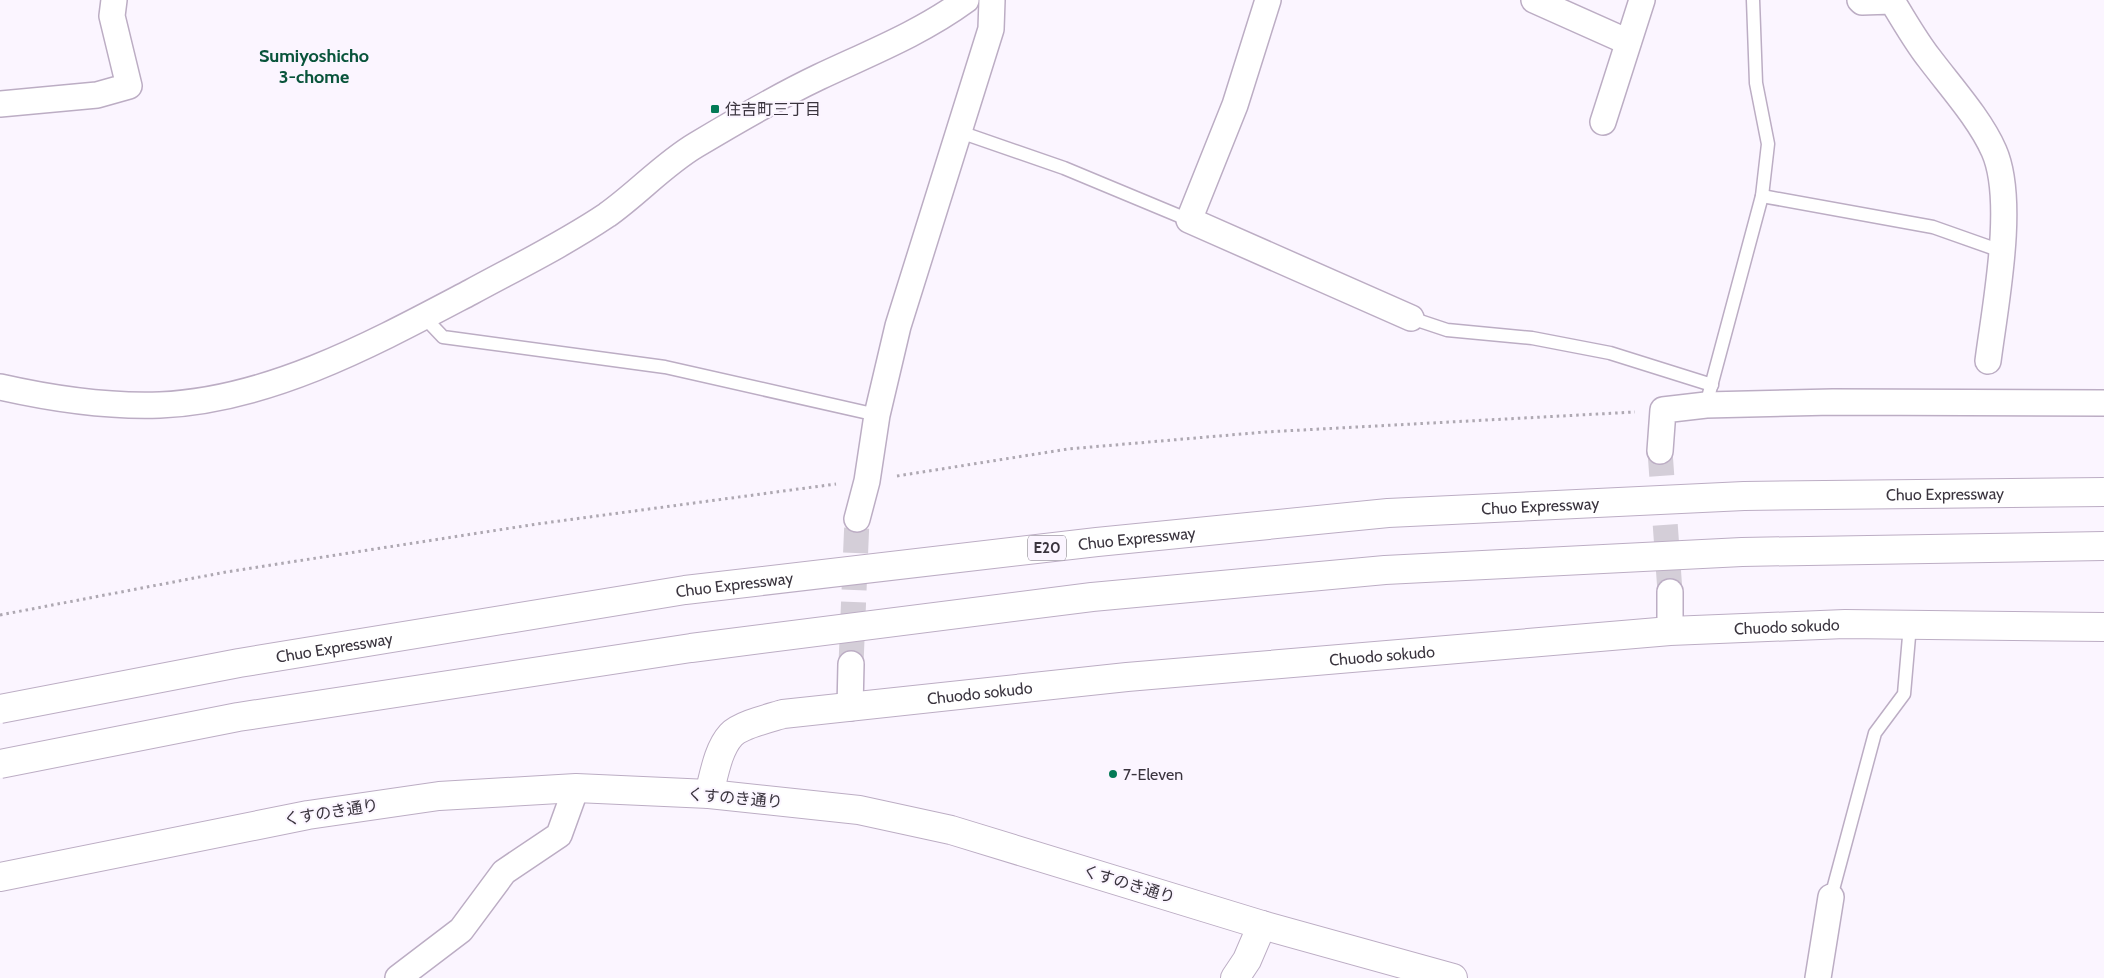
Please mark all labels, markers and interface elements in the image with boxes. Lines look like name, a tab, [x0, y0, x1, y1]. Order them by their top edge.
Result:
district label: Sumiyoshicho 3-chome	[259, 45, 369, 88]
place label: 住吉町三丁目	[725, 100, 821, 119]
marker: 住吉町三丁目	[709, 103, 721, 115]
street label: Chuo Expressway	[1886, 484, 2004, 504]
street label: Chuo Expressway	[1481, 493, 1600, 518]
street label: Chuo Expressway	[1077, 523, 1196, 554]
road number: E20	[1028, 536, 1066, 560]
street label: Chuo Expressway	[674, 568, 794, 601]
street label: Chuodo sokudo	[1734, 615, 1840, 638]
street label: Chuo Expressway	[275, 628, 394, 666]
street label: Chuodo sokudo	[1328, 641, 1436, 669]
street label: Chuodo sokudo	[926, 678, 1034, 708]
place label: 7-Eleven	[1123, 765, 1183, 784]
marker: 7-Eleven	[1107, 768, 1119, 780]
street label: くすのき通り	[687, 784, 783, 812]
street label: くすのき通り	[282, 795, 380, 829]
street label: くすのき通り	[1081, 861, 1177, 907]

